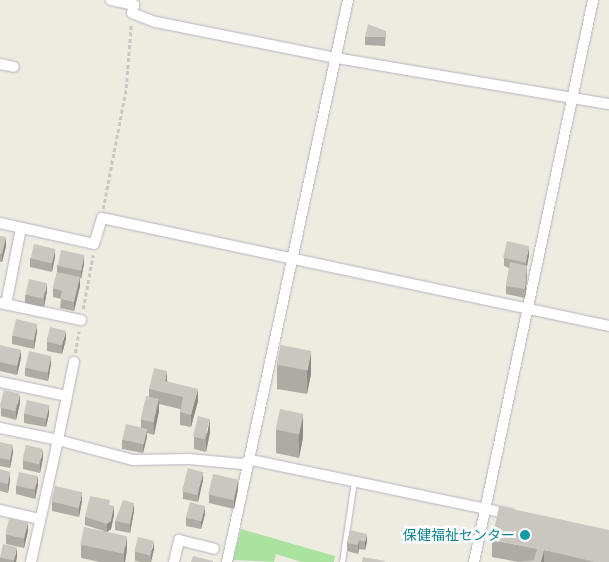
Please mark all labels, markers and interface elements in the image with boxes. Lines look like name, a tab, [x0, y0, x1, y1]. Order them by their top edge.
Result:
place label: 保健福祉センター	[403, 527, 515, 543]
marker: 保健福祉センター	[519, 529, 531, 541]

